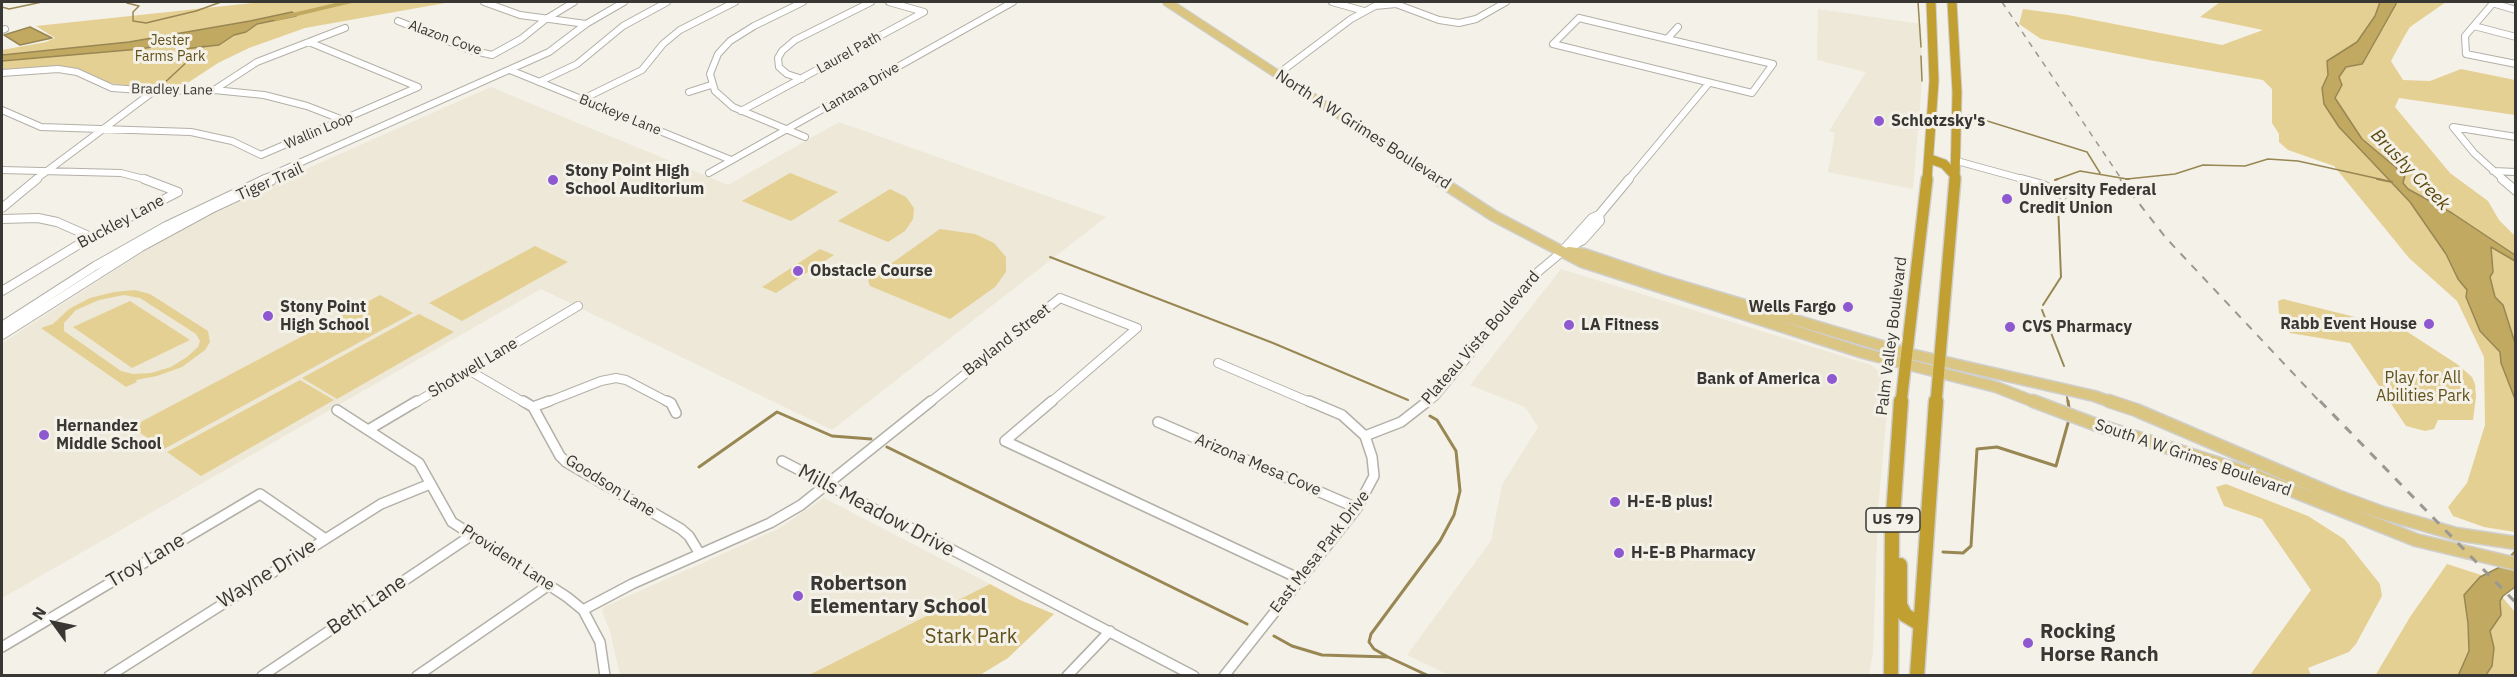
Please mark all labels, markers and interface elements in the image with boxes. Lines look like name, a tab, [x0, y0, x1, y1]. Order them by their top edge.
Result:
street label: Alazon Cove	[406, 17, 484, 59]
street label: Laurel Path	[814, 28, 884, 78]
park label: Jester Farms Park	[135, 33, 205, 66]
street label: Lantana Drive	[820, 59, 902, 117]
street label: North A W Grimes Boulevard	[1272, 66, 1454, 194]
street label: Bradley Lane	[131, 81, 213, 99]
street label: Buckeye Lane	[577, 91, 663, 139]
street label: Wallin Loop	[282, 109, 356, 153]
place label: Schlotzsky's	[1891, 111, 1985, 131]
marker: Schlotzsky's	[1872, 114, 1886, 128]
water label: Brushy Creek	[2366, 125, 2454, 215]
street label: Tiger Trail	[234, 159, 306, 205]
place label: Stony Point High School Auditorium	[565, 161, 704, 199]
marker: Stony Point High School Auditorium	[546, 173, 560, 187]
place label: University Federal Credit Union	[2019, 180, 2156, 218]
street label: Buckley Lane	[74, 191, 168, 253]
marker: University Federal Credit Union	[2000, 192, 2014, 206]
street label: Palm Valley Boulevard	[1873, 255, 1911, 417]
place label: Obstacle Course	[810, 261, 933, 281]
marker: Obstacle Course	[791, 264, 805, 278]
street label: Plateau Vista Boulevard	[1418, 267, 1544, 409]
place label: Stony Point High School	[280, 297, 369, 335]
place label: Wells Fargo	[1749, 297, 1836, 317]
street label: Bayland Street	[959, 300, 1055, 380]
marker: Wells Fargo	[1841, 300, 1855, 314]
marker: Stony Point High School	[261, 309, 275, 323]
place label: Rabb Event House	[2280, 314, 2417, 334]
place label: LA Fitness	[1581, 315, 1659, 335]
place label: CVS Pharmacy	[2022, 317, 2132, 337]
marker: Rabb Event House	[2422, 317, 2436, 331]
marker: LA Fitness	[1562, 318, 1576, 332]
marker: CVS Pharmacy	[2003, 320, 2017, 334]
street label: Shotwell Lane	[425, 334, 521, 402]
park label: Play for All Abilities Park	[2376, 368, 2470, 406]
place label: Bank of America	[1697, 369, 1820, 389]
marker: Bank of America	[1825, 372, 1839, 386]
street label: South A W Grimes Boulevard	[2092, 415, 2294, 501]
place label: Hernandez Middle School	[56, 416, 161, 454]
marker: Hernandez Middle School	[37, 428, 51, 442]
street label: Arizona Mesa Cove	[1192, 430, 1324, 500]
street label: Goodson Lane	[562, 451, 658, 521]
street label: Mills Meadow Drive	[794, 460, 958, 562]
street label: East Mesa Park Drive	[1266, 487, 1374, 617]
place label: H-E-B plus!	[1627, 492, 1713, 512]
marker: H-E-B plus!	[1608, 495, 1622, 509]
road number: US 79	[1866, 508, 1920, 532]
street label: Provident Lane	[458, 521, 558, 595]
street label: Troy Lane	[103, 528, 189, 594]
street label: Wayne Drive	[213, 534, 321, 614]
place label: H-E-B Pharmacy	[1631, 543, 1755, 563]
marker: H-E-B Pharmacy	[1612, 546, 1626, 560]
street label: Beth Lane	[323, 570, 411, 640]
place label: Robertson Elementary School	[810, 572, 986, 619]
marker: Robertson Elementary School	[791, 589, 805, 603]
north arrow	[24, 593, 84, 653]
text: N	[27, 603, 50, 624]
place label: Rocking Horse Ranch	[2040, 620, 2159, 667]
park label: Stark Park	[925, 625, 1017, 649]
marker: Rocking Horse Ranch	[2021, 636, 2035, 650]

